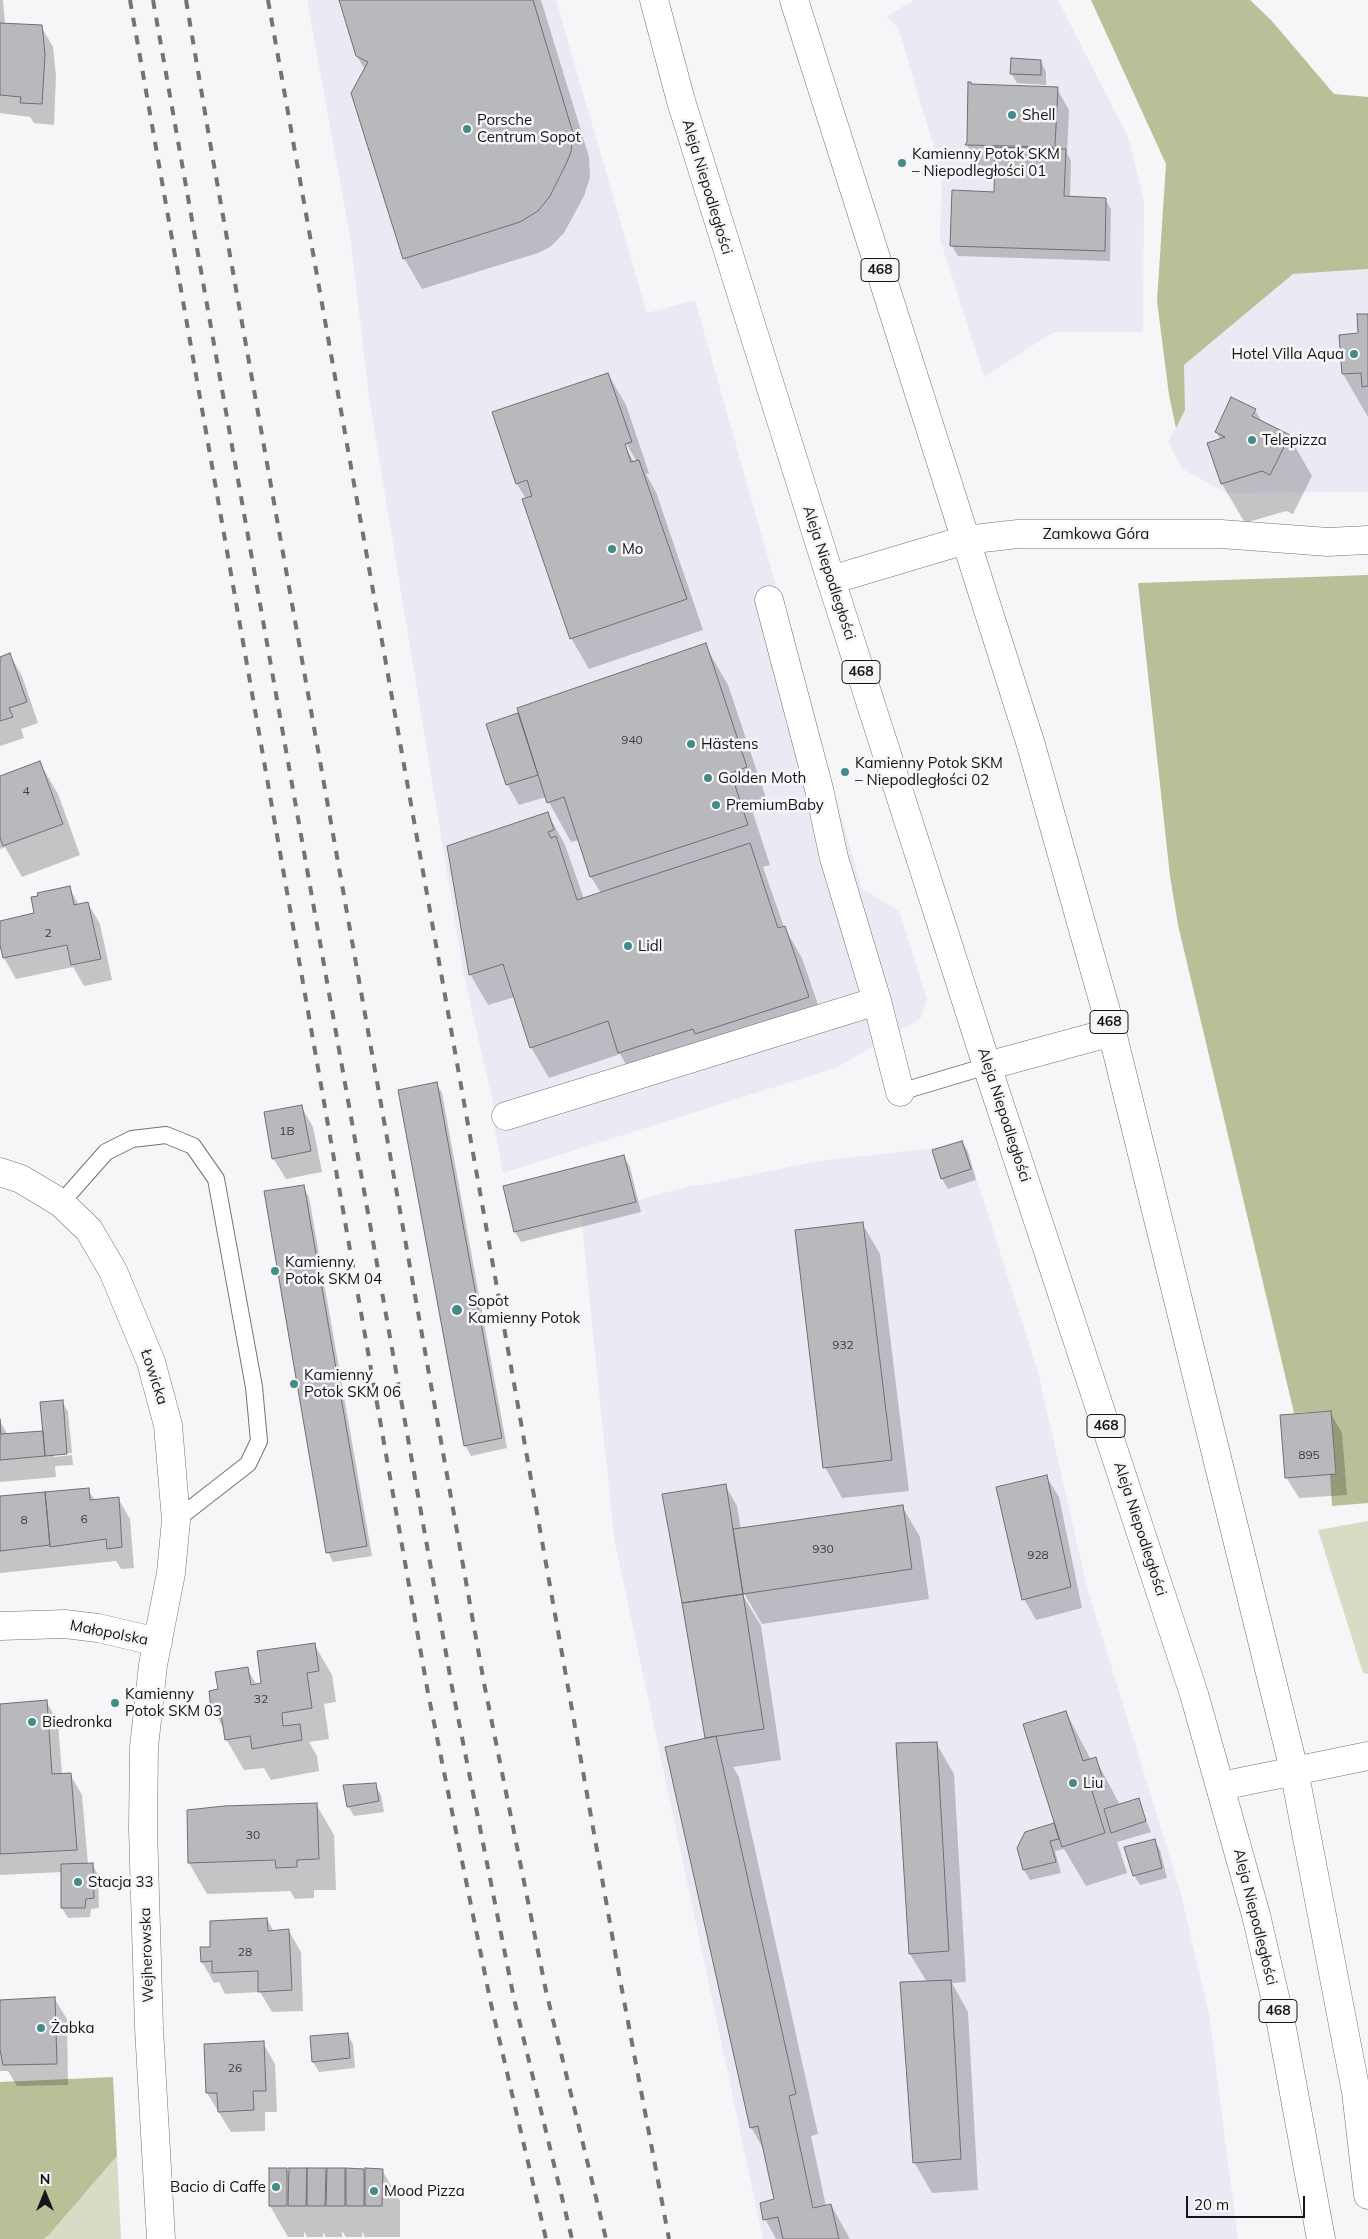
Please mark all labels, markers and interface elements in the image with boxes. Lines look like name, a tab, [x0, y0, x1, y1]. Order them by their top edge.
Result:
place label: Shell	[1022, 106, 1055, 124]
marker: Shell	[1006, 109, 1018, 121]
place label: Porsche Centrum Sopot	[477, 111, 581, 146]
street label: Aleja Niepodległości	[678, 117, 736, 257]
marker: Porsche Centrum Sopot	[461, 123, 473, 135]
place label: Kamienny Potok SKM – Niepodległości 01	[912, 145, 1060, 180]
marker: Kamienny Potok SKM – Niepodległości 01	[896, 157, 908, 169]
road number: 468	[861, 258, 899, 282]
place label: Hotel Villa Aqua	[1232, 345, 1344, 363]
marker: Hotel Villa Aqua	[1348, 348, 1360, 360]
place label: Telepizza	[1262, 431, 1327, 449]
marker: Telepizza	[1246, 434, 1258, 446]
street label: Aleja Niepodległości	[799, 504, 859, 642]
street label: Zamkowa Góra	[1043, 525, 1149, 543]
place label: Mo	[622, 540, 643, 558]
marker: Mo	[606, 543, 618, 555]
road number: 468	[842, 660, 880, 684]
house number: 940	[621, 733, 643, 747]
place label: Hästens	[701, 735, 758, 753]
marker: Hästens	[685, 738, 697, 750]
place label: Kamienny Potok SKM – Niepodległości 02	[855, 754, 1003, 789]
marker: Kamienny Potok SKM – Niepodległości 02	[839, 766, 851, 778]
place label: Golden Moth	[718, 769, 806, 787]
marker: Golden Moth	[702, 772, 714, 784]
house number: 4	[22, 784, 30, 798]
place label: PremiumBaby	[726, 796, 824, 814]
marker: PremiumBaby	[710, 799, 722, 811]
house number: 2	[44, 926, 52, 940]
place label: Lidl	[638, 937, 662, 955]
marker: Lidl	[622, 940, 634, 952]
road number: 468	[1090, 1010, 1128, 1034]
street label: Aleja Niepodległości	[974, 1046, 1034, 1184]
house number: 1B	[279, 1124, 295, 1138]
place label: Kamienny Potok SKM 04	[285, 1253, 382, 1288]
marker: Kamienny Potok SKM 04	[269, 1265, 281, 1277]
place label: Sopot Kamienny Potok	[468, 1292, 580, 1327]
marker: Sopot Kamienny Potok	[450, 1303, 464, 1317]
house number: 932	[832, 1338, 854, 1352]
street label: Łowicka	[137, 1347, 171, 1407]
place label: Kamienny Potok SKM 06	[304, 1366, 401, 1401]
marker: Kamienny Potok SKM 06	[288, 1378, 300, 1390]
road number: 468	[1087, 1414, 1125, 1438]
house number: 895	[1298, 1448, 1320, 1462]
street label: Aleja Niepodległości	[1110, 1460, 1170, 1598]
house number: 6	[80, 1512, 88, 1526]
house number: 8	[20, 1513, 28, 1527]
house number: 930	[812, 1542, 834, 1556]
house number: 928	[1027, 1548, 1049, 1562]
street label: Małopolska	[68, 1617, 150, 1649]
place label: Kamienny Potok SKM 03	[125, 1685, 222, 1720]
house number: 32	[254, 1692, 268, 1706]
marker: Kamienny Potok SKM 03	[109, 1697, 121, 1709]
place label: Biedronka	[42, 1713, 112, 1731]
marker: Biedronka	[26, 1716, 38, 1728]
place label: Liu	[1083, 1774, 1103, 1792]
marker: Liu	[1067, 1777, 1079, 1789]
house number: 30	[246, 1828, 260, 1842]
street label: Aleja Niepodległości	[1229, 1847, 1281, 1987]
place label: Stacja 33	[88, 1873, 153, 1891]
marker: Stacja 33	[72, 1876, 84, 1888]
street label: Wejherowska	[136, 1907, 158, 2003]
house number: 28	[238, 1945, 252, 1959]
road number: 468	[1259, 2000, 1297, 2022]
place label: Żabka	[51, 2019, 94, 2037]
marker: Żabka	[35, 2022, 47, 2034]
house number: 26	[228, 2061, 242, 2075]
north arrow	[20, 2169, 70, 2219]
text: N	[40, 2170, 50, 2188]
place label: Bacio di Caffe	[170, 2178, 266, 2196]
marker: Bacio di Caffe	[270, 2181, 282, 2193]
place label: Mood Pizza	[384, 2182, 465, 2200]
marker: Mood Pizza	[368, 2185, 380, 2197]
scale bar	[1188, 2186, 1307, 2218]
text: 20 m	[1194, 2195, 1229, 2214]

